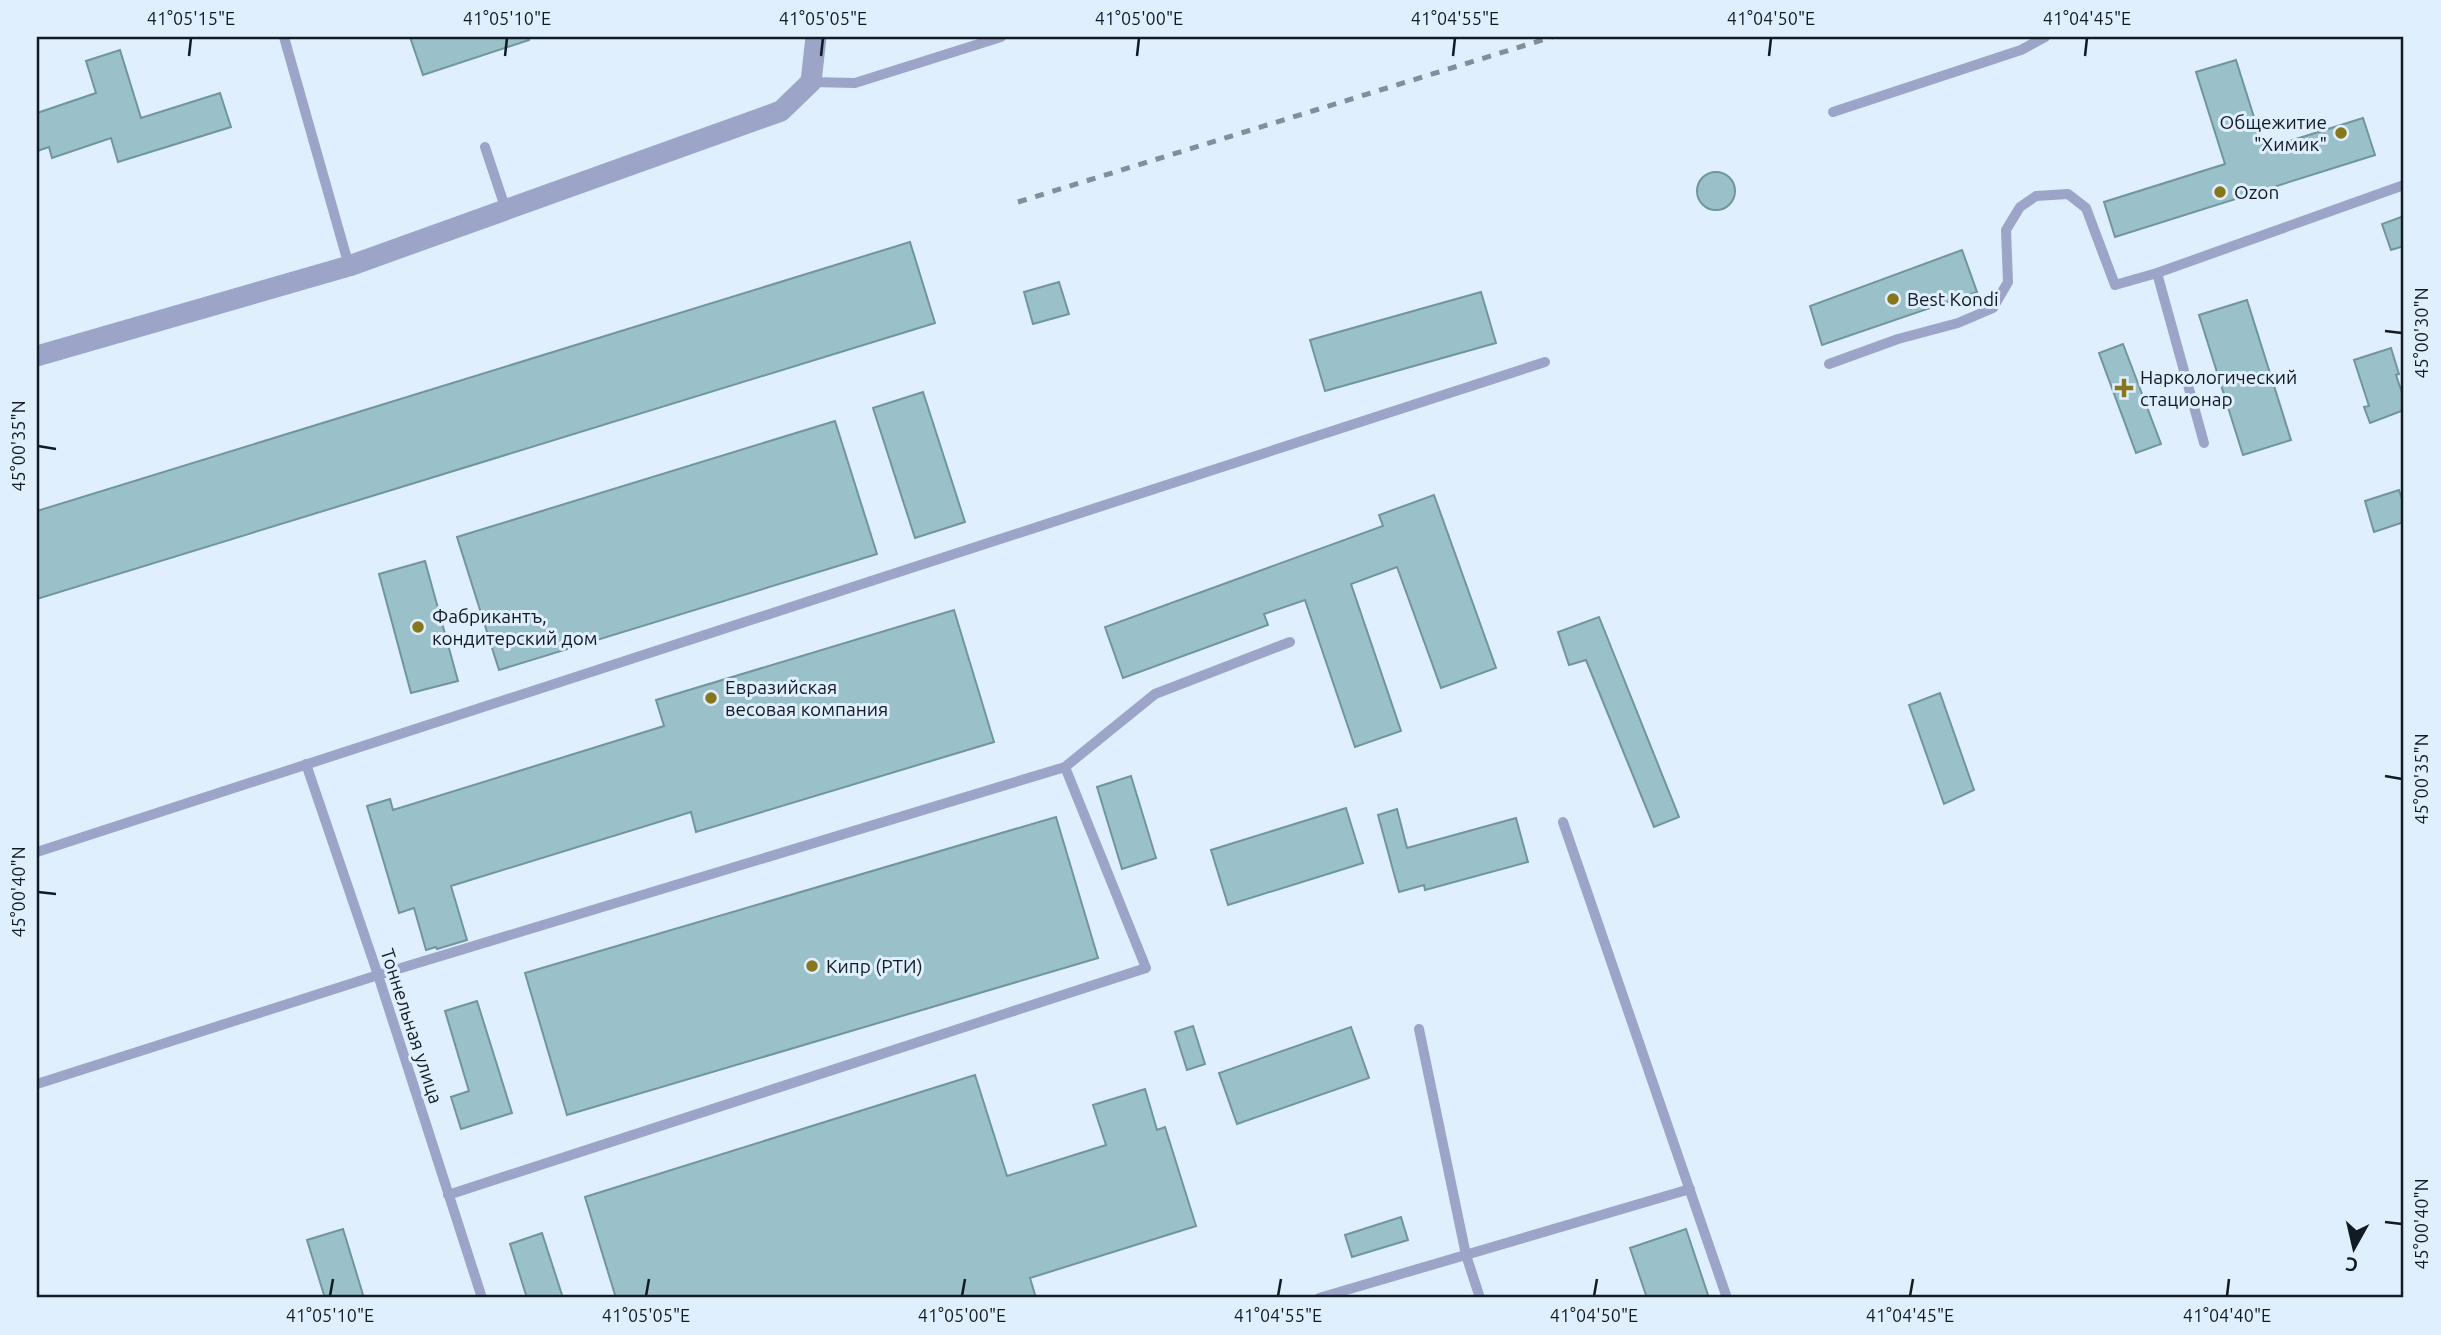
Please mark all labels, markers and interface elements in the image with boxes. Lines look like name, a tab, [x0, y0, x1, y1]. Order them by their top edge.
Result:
text: 41°05'15"E	[147, 8, 235, 28]
text: 41°05'10"E	[463, 8, 551, 28]
text: 41°05'05"E	[779, 8, 867, 28]
text: 41°05'00"E	[1095, 8, 1183, 28]
text: 41°04'55"E	[1411, 8, 1499, 28]
text: 41°04'50"E	[1727, 8, 1815, 28]
text: 41°04'45"E	[2043, 8, 2131, 28]
place label: Общежитие "Химик"	[2220, 111, 2327, 155]
marker: Общежитие "Химик"	[2333, 125, 2349, 141]
place label: Ozon	[2234, 181, 2279, 203]
marker: Ozon	[2212, 184, 2228, 200]
text: 45°00'30"N	[2411, 287, 2431, 379]
place label: Best Kondi	[1907, 288, 1999, 310]
marker: Best Kondi	[1885, 291, 1901, 307]
place label: Наркологический стационар	[2140, 366, 2297, 410]
marker: Наркологический стационар	[2114, 378, 2134, 398]
text: 45°00'35"N	[8, 400, 28, 492]
place label: Фабрикантъ, кондитерский дом	[432, 605, 598, 649]
marker: Фабрикантъ, кондитерский дом	[410, 619, 426, 635]
place label: Евразийская весовая компания	[725, 676, 888, 720]
marker: Евразийская весовая компания	[703, 690, 719, 706]
text: 45°00'35"N	[2411, 733, 2431, 825]
text: 45°00'40"N	[8, 846, 28, 938]
street label: Тоннельная улица	[377, 946, 447, 1106]
place label: Кипр (РТИ)	[826, 955, 923, 977]
marker: Кипр (РТИ)	[804, 958, 820, 974]
text: 45°00'40"N	[2411, 1178, 2431, 1270]
north arrow	[2318, 1212, 2388, 1282]
text: С	[2344, 1253, 2359, 1277]
text: 41°05'10"E	[286, 1305, 374, 1325]
text: 41°05'05"E	[602, 1305, 690, 1325]
text: 41°05'00"E	[918, 1305, 1006, 1325]
text: 41°04'55"E	[1234, 1305, 1322, 1325]
text: 41°04'50"E	[1550, 1305, 1638, 1325]
text: 41°04'45"E	[1866, 1305, 1954, 1325]
text: 41°04'40"E	[2183, 1305, 2271, 1325]

